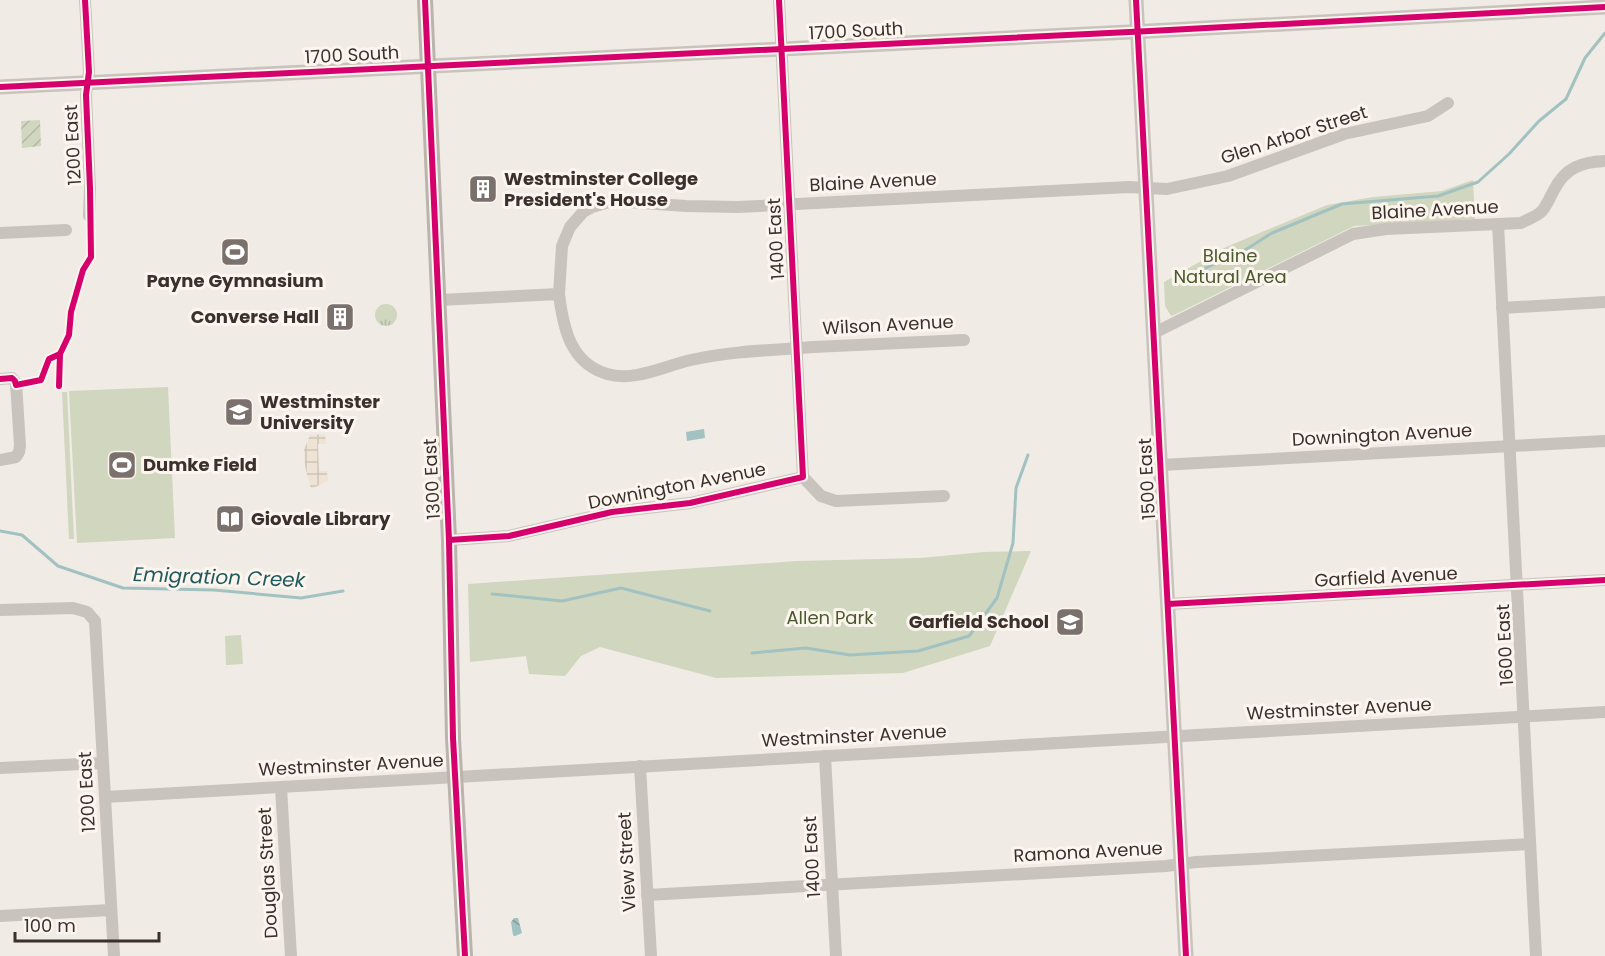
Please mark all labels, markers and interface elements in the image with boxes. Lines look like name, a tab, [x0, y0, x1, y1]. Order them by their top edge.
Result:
street label: 1700 South	[808, 16, 904, 45]
street label: 1700 South	[304, 40, 400, 69]
street label: Glen Arbor Street	[1217, 99, 1370, 170]
street label: 1200 East	[58, 104, 87, 186]
place label: Westminster College President's House	[504, 166, 698, 212]
street label: Blaine Avenue	[809, 166, 937, 197]
building icon: Westminster College President's House	[467, 173, 499, 205]
street label: Blaine Avenue	[1371, 194, 1499, 225]
street label: 1400 East	[761, 197, 790, 281]
sports icon: Payne Gymnasium	[219, 236, 251, 268]
park label: Blaine Natural Area	[1173, 243, 1287, 289]
place label: Payne Gymnasium	[147, 268, 323, 293]
building icon: Converse Hall	[324, 301, 356, 333]
place label: Converse Hall	[191, 304, 319, 329]
street label: Wilson Avenue	[822, 309, 954, 340]
place label: Westminster University	[260, 389, 380, 435]
school or university icon: Westminster University	[223, 396, 255, 428]
street label: Downington Avenue	[1291, 417, 1473, 452]
street label: 1300 East	[417, 438, 446, 520]
street label: 1500 East	[1132, 438, 1161, 521]
sports icon: Dumke Field	[106, 449, 138, 481]
place label: Dumke Field	[143, 452, 257, 477]
street label: Downington Avenue	[586, 456, 768, 515]
library icon: Giovale Library	[214, 503, 246, 535]
place label: Giovale Library	[251, 506, 391, 531]
water label: Emigration Creek	[133, 560, 307, 594]
street label: Garfield Avenue	[1314, 560, 1458, 593]
street label: 1600 East	[1490, 603, 1519, 687]
park label: Allen Park	[786, 605, 874, 630]
school or university icon: Garfield School	[1054, 606, 1086, 638]
place label: Garfield School	[909, 609, 1049, 634]
street label: Westminster Avenue	[1246, 691, 1432, 726]
street label: Westminster Avenue	[761, 718, 947, 753]
street label: Westminster Avenue	[258, 747, 444, 782]
street label: 1200 East	[72, 751, 101, 833]
street label: Douglas Street	[252, 807, 283, 939]
street label: View Street	[611, 811, 642, 913]
street label: 1400 East	[797, 815, 826, 899]
street label: Ramona Avenue	[1013, 835, 1163, 868]
scale bar	[15, 905, 159, 943]
text: 100 m	[24, 913, 76, 938]

